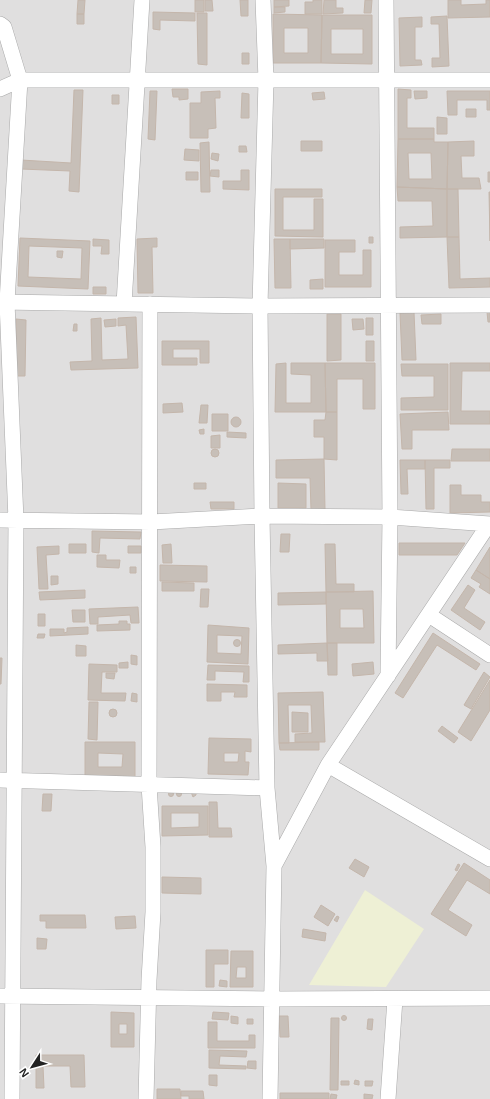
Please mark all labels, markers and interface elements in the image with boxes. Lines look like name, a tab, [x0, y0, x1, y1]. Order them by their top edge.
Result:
north arrow	[12, 1047, 52, 1087]
text: N	[17, 1066, 31, 1080]

